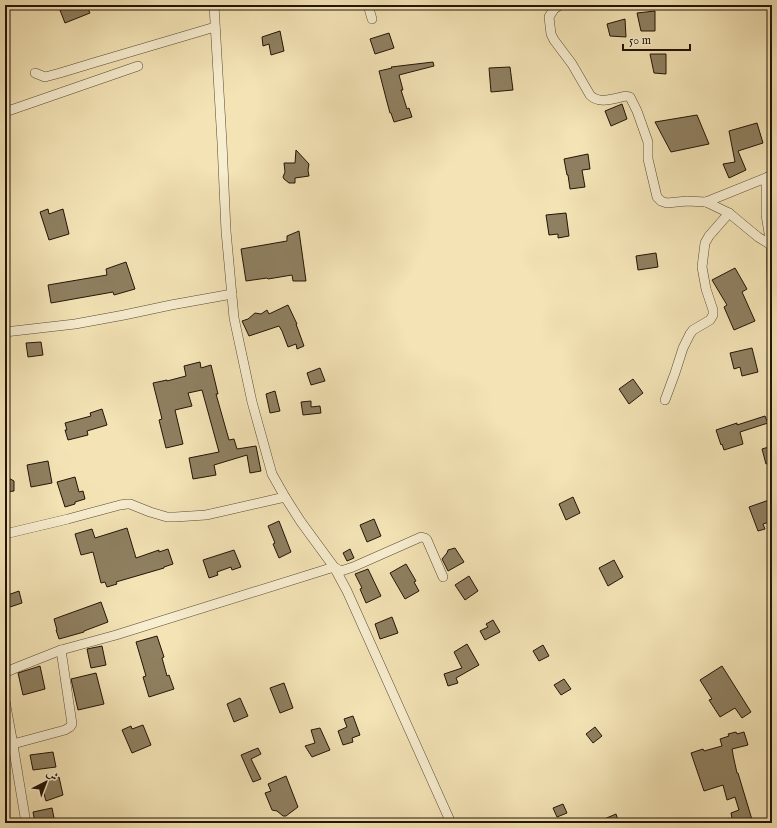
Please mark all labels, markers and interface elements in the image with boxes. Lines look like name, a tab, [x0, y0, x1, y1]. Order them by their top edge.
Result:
scale bar	[623, 26, 690, 52]
text: 50 m	[629, 33, 651, 48]
north arrow	[26, 762, 66, 802]
text: ش	[43, 766, 61, 784]

